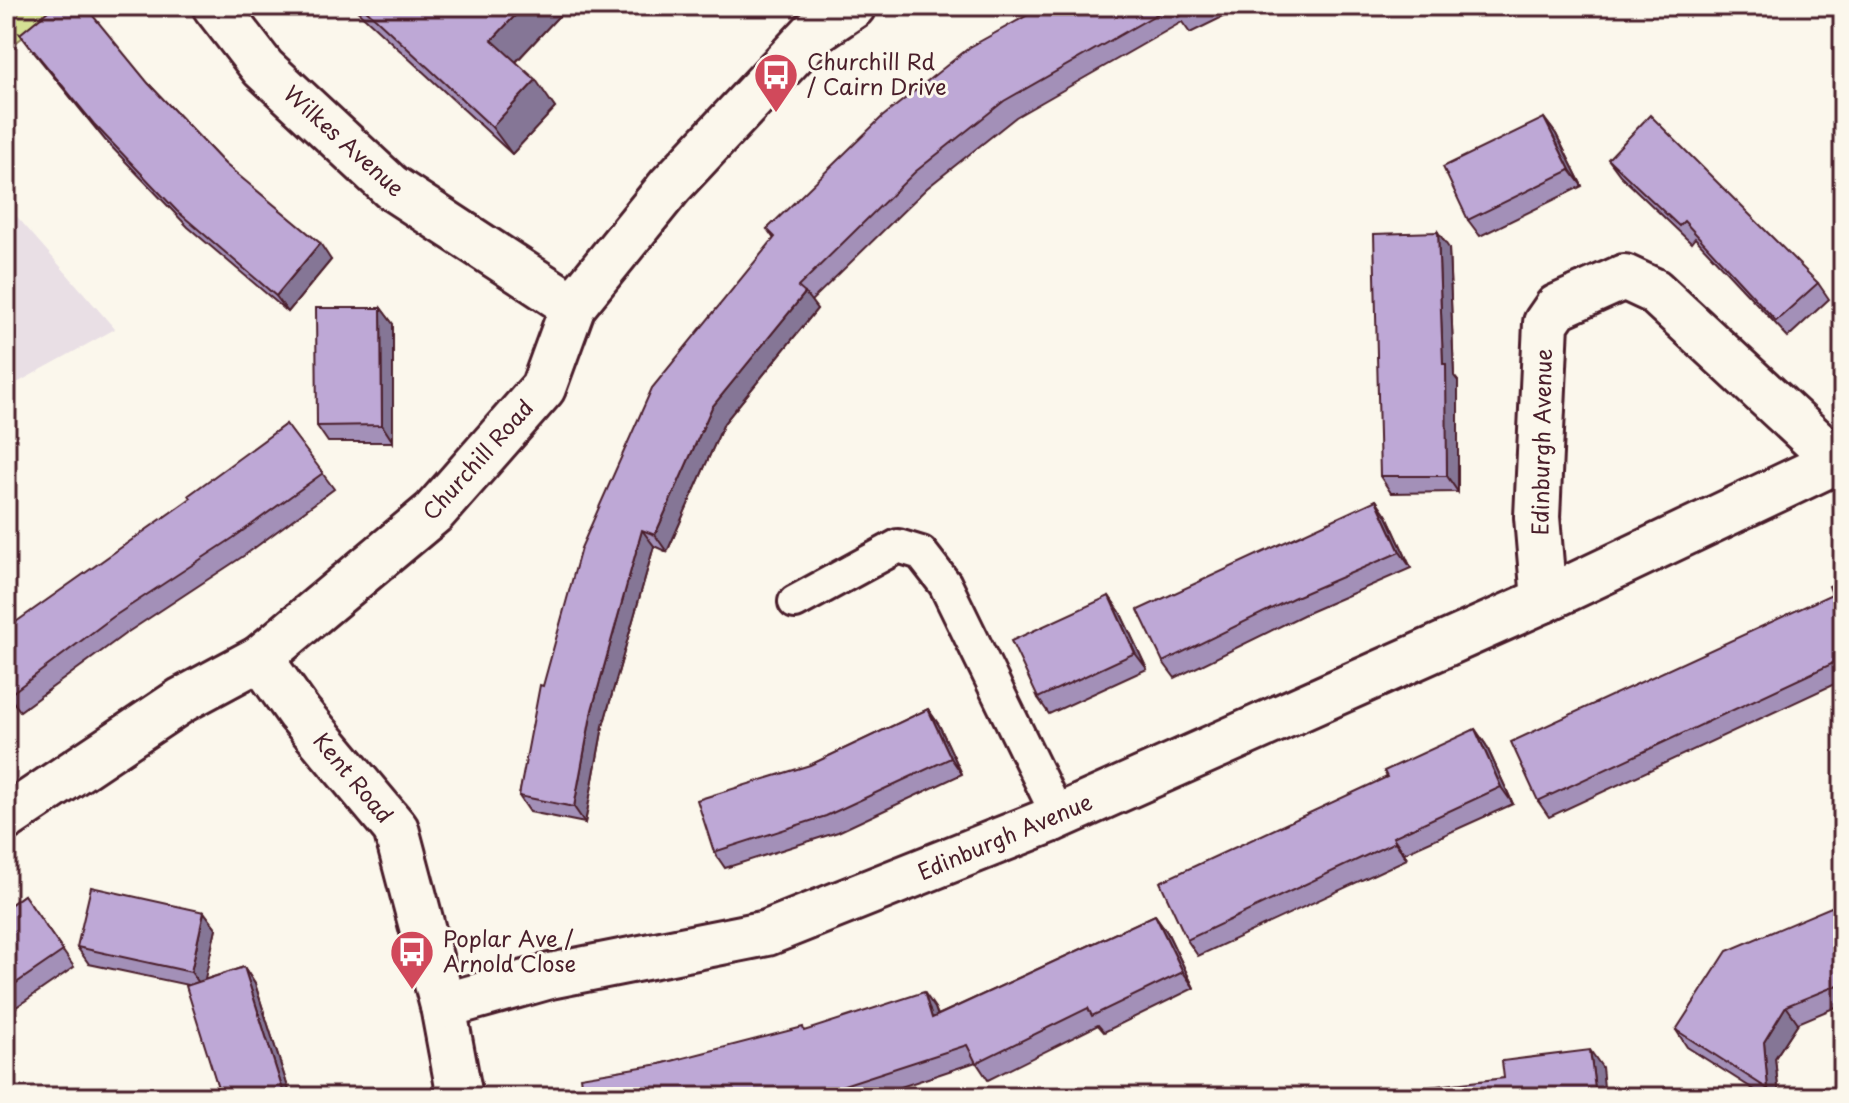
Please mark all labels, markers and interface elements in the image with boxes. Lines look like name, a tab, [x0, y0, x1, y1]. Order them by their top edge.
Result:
place label: Churchill Rd / Cairn Drive	[807, 44, 947, 102]
bus stop icon: Churchill Rd / Cairn Drive	[752, 51, 800, 114]
street label: Wilkes Avenue	[277, 77, 413, 203]
street label: Edinburgh Avenue	[1522, 348, 1559, 536]
street label: Churchill Road	[414, 391, 540, 527]
street label: Kent Road	[306, 725, 402, 829]
street label: Edinburgh Avenue	[912, 784, 1097, 887]
place label: Poplar Ave / Arnold Close	[443, 921, 576, 979]
bus stop icon: Poplar Ave / Arnold Close	[388, 928, 436, 991]

